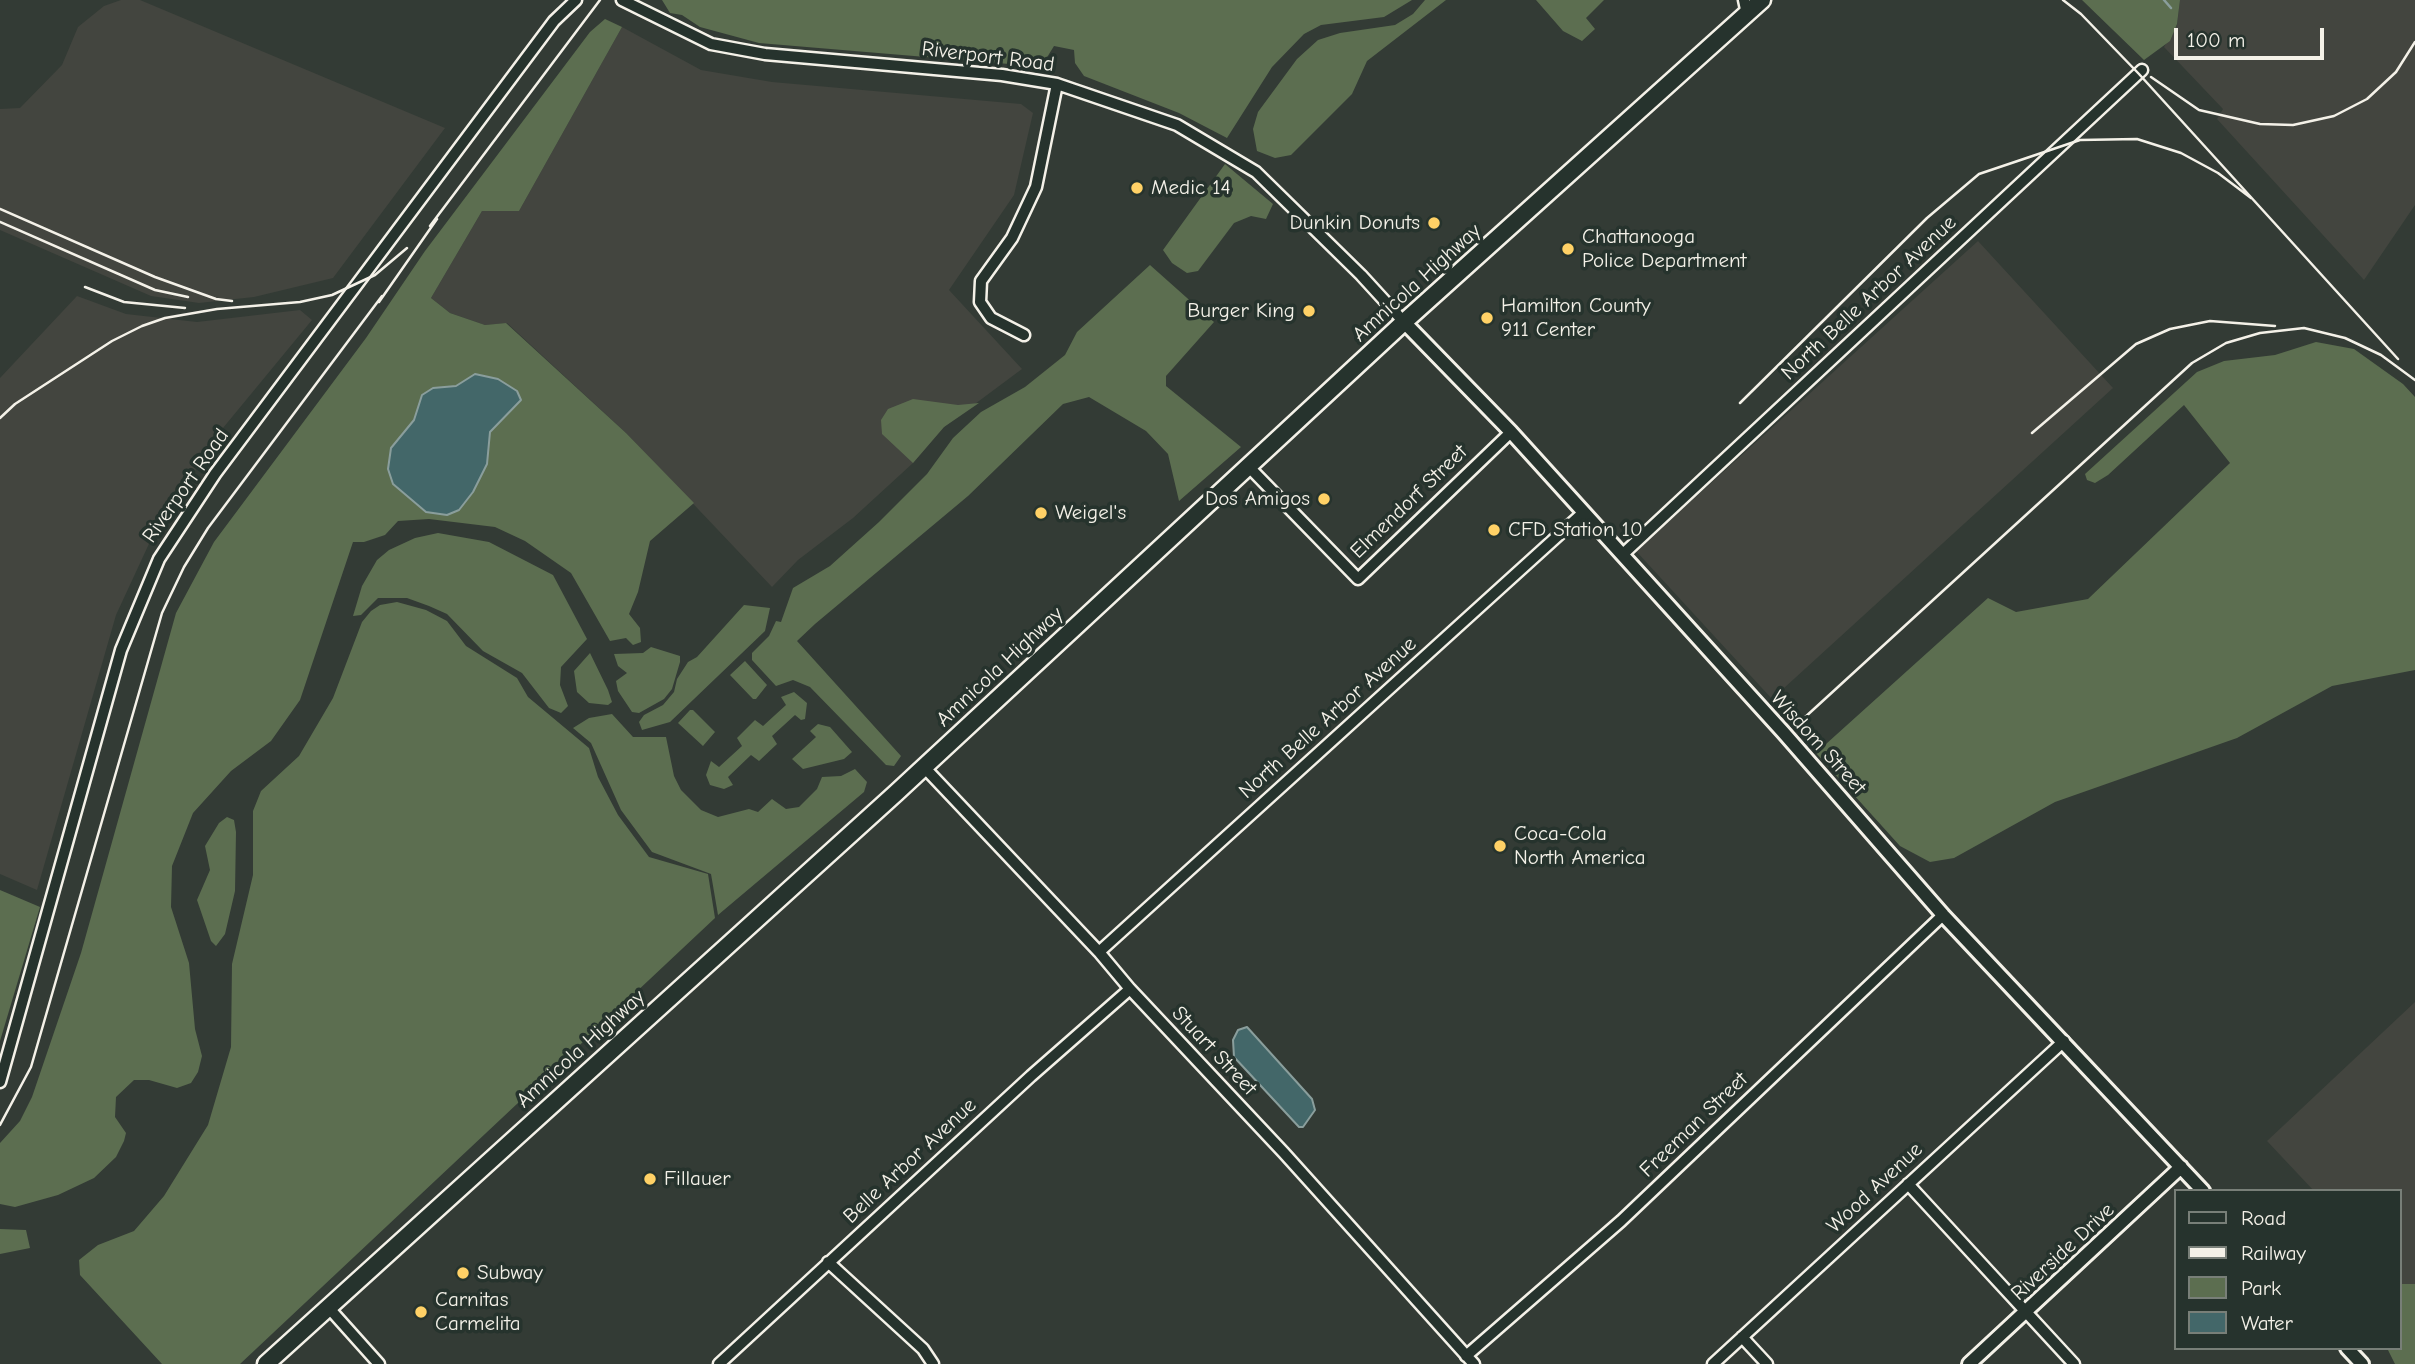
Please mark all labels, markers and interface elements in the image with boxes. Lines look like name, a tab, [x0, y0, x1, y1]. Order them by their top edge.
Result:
scale bar	[2177, 14, 2328, 58]
text: 100 m	[2187, 28, 2245, 52]
street label: Riverport Road	[920, 36, 1056, 78]
place label: Medic 14	[1151, 175, 1231, 201]
marker: Medic 14	[1129, 180, 1145, 196]
place label: Dunkin Donuts	[1289, 210, 1420, 236]
street label: North Belle Arbor Avenue	[1776, 210, 1962, 386]
marker: Dunkin Donuts	[1426, 215, 1442, 231]
street label: Amnicola Highway	[1347, 219, 1487, 347]
place label: Chattanooga Police Department	[1582, 224, 1747, 274]
marker: Chattanooga Police Department	[1560, 241, 1576, 257]
place label: Hamilton County 911 Center	[1501, 293, 1651, 343]
place label: Burger King	[1187, 298, 1295, 324]
marker: Burger King	[1301, 303, 1317, 319]
marker: Hamilton County 911 Center	[1479, 310, 1495, 326]
street label: Riverport Road	[137, 424, 235, 548]
street label: Elmendorf Street	[1345, 440, 1473, 564]
place label: Dos Amigos	[1205, 486, 1310, 512]
marker: Dos Amigos	[1316, 491, 1332, 507]
place label: Weigel's	[1055, 500, 1126, 526]
marker: Weigel's	[1033, 505, 1049, 521]
place label: CFD Station 10	[1508, 517, 1643, 543]
marker: CFD Station 10	[1486, 522, 1502, 538]
street label: Amnicola Highway	[931, 602, 1069, 732]
street label: North Belle Arbor Avenue	[1234, 632, 1422, 804]
street label: Wisdom Street	[1765, 686, 1871, 800]
place label: Coca-Cola North America	[1514, 821, 1646, 871]
marker: Coca-Cola North America	[1492, 838, 1508, 854]
street label: Amnicola Highway	[511, 985, 651, 1113]
street label: Stuart Street	[1166, 1001, 1262, 1101]
street label: Freeman Street	[1635, 1067, 1753, 1183]
street label: Belle Arbor Avenue	[838, 1093, 982, 1229]
street label: Wood Avenue	[1822, 1137, 1928, 1239]
place label: Fillauer	[664, 1166, 731, 1192]
marker: Fillauer	[642, 1171, 658, 1187]
legend	[2174, 1189, 2401, 1350]
street label: Riverside Drive	[2006, 1198, 2120, 1306]
text: Road	[2241, 1206, 2286, 1230]
text: Railway	[2241, 1241, 2306, 1265]
place label: Subway	[477, 1260, 543, 1286]
marker: Subway	[455, 1265, 471, 1281]
text: Park	[2241, 1276, 2281, 1300]
place label: Carnitas Carmelita	[435, 1287, 521, 1337]
marker: Carnitas Carmelita	[413, 1304, 429, 1320]
text: Water	[2241, 1311, 2293, 1335]

